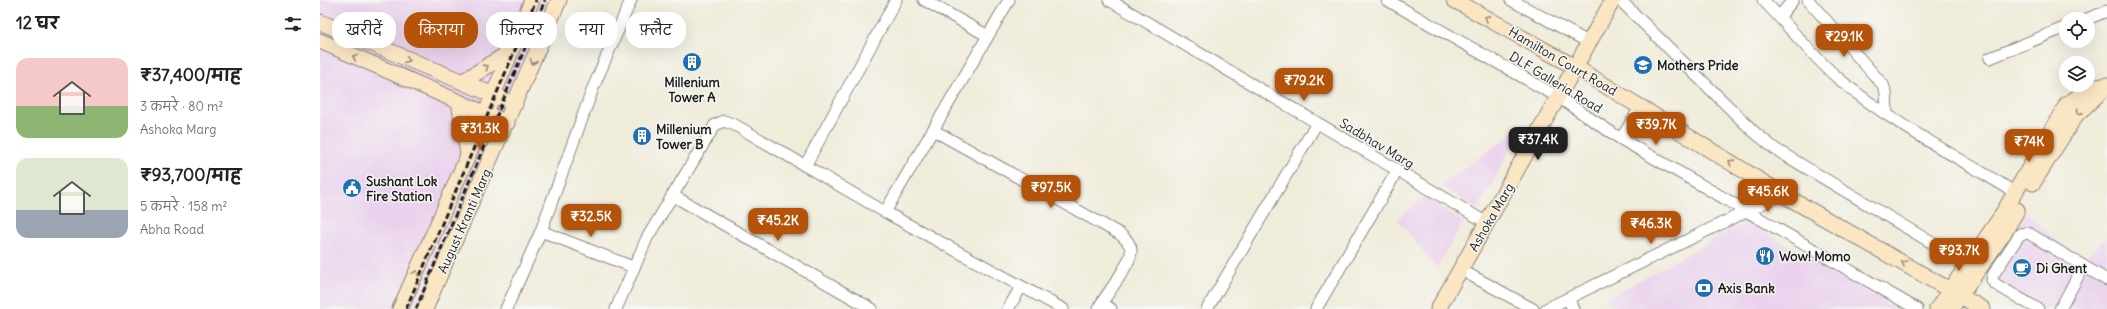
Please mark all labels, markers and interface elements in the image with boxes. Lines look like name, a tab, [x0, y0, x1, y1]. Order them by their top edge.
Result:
text: 12 घर	[16, 12, 59, 34]
chip: खरीदें	[332, 12, 396, 48]
chip: किराया	[404, 12, 478, 48]
chip: फ़िल्टर	[486, 12, 557, 48]
chip: नया	[565, 12, 618, 48]
chip: फ़्लैट	[626, 12, 686, 48]
map controls	[2059, 12, 2095, 92]
button: locate	[2059, 12, 2095, 48]
icon: filters	[282, 13, 304, 35]
one-way arrow	[1484, 15, 1491, 23]
street label: Hamilton Court Road	[1505, 23, 1621, 100]
pin: ₹29.1K	[1811, 24, 1877, 58]
text: ₹29.1K	[1825, 28, 1863, 45]
street label: DLF Galleria Road	[1506, 48, 1606, 117]
building icon: Millenium Tower A	[681, 51, 703, 73]
one-way arrow	[352, 54, 360, 62]
school or university icon: Mothers Pride	[1632, 54, 1654, 76]
one-way arrow	[404, 55, 411, 63]
button: layers	[2059, 56, 2095, 92]
place label: Mothers Pride	[1657, 57, 1738, 74]
one-way arrow	[529, 58, 537, 65]
text: ₹37,400/माह	[140, 64, 241, 86]
one-way arrow	[482, 65, 489, 72]
pin: ₹79.2K	[1271, 68, 1337, 102]
text: ₹79.2K	[1284, 72, 1324, 89]
icon: home	[48, 74, 96, 122]
place label: Millenium Tower A	[664, 74, 720, 106]
text: 3 कमरे · 80 m²	[140, 98, 223, 115]
one-way arrow	[2077, 108, 2084, 115]
pin: ₹39.7K	[1623, 112, 1689, 146]
street label: Sadbhav Marg	[1336, 114, 1417, 172]
pin: ₹31.3K	[447, 116, 513, 150]
text: ₹39.7K	[1636, 116, 1676, 133]
text: ₹31.3K	[460, 120, 500, 137]
text: Ashoka Marg	[140, 121, 216, 138]
place label: Millenium Tower B	[656, 121, 712, 153]
building icon: Millenium Tower B	[631, 125, 653, 147]
pin: ₹37.4K	[1505, 127, 1571, 161]
pin: ₹74K	[2005, 129, 2053, 163]
text: ₹37.4K	[1518, 131, 1558, 148]
text: ₹74K	[2014, 133, 2044, 150]
one-way arrow	[1728, 160, 1735, 167]
text: ₹93,700/माह	[140, 164, 241, 186]
street label: August Kranti Marg	[434, 166, 495, 276]
place label: Sushant Lok Fire Station	[366, 173, 438, 205]
icon: home	[48, 174, 96, 222]
pin: ₹97.5K	[1018, 175, 1084, 209]
public building icon: Sushant Lok Fire Station	[341, 177, 363, 199]
text: ₹97.5K	[1031, 179, 1071, 196]
pin: ₹45.6K	[1735, 179, 1801, 213]
street label: Ashoka Marg	[1465, 180, 1518, 255]
text: ₹45.6K	[1747, 183, 1789, 200]
text: 5 कमरे · 158 m²	[140, 198, 227, 215]
pin: ₹32.5K	[558, 204, 624, 238]
text: ₹32.5K	[570, 208, 612, 225]
pin: ₹45.2K	[745, 208, 811, 242]
pin: ₹46.3K	[1618, 211, 1684, 245]
text: ₹45.2K	[757, 212, 799, 229]
text: ₹46.3K	[1630, 215, 1672, 232]
text: Abha Road	[140, 221, 204, 238]
pin: ₹93.7K	[1926, 238, 1992, 272]
text: ₹93.7K	[1939, 242, 1979, 259]
restaurant icon: Wow! Momo	[1754, 245, 1776, 267]
place label: Wow! Momo	[1779, 248, 1851, 265]
cafe icon: Di Ghent	[2011, 257, 2033, 279]
place label: Di Ghent	[2036, 260, 2088, 277]
one-way arrow	[1901, 261, 1908, 268]
one-way arrow	[411, 270, 419, 278]
bank icon: Axis Bank	[1693, 277, 1715, 299]
place label: Axis Bank	[1718, 280, 1775, 297]

